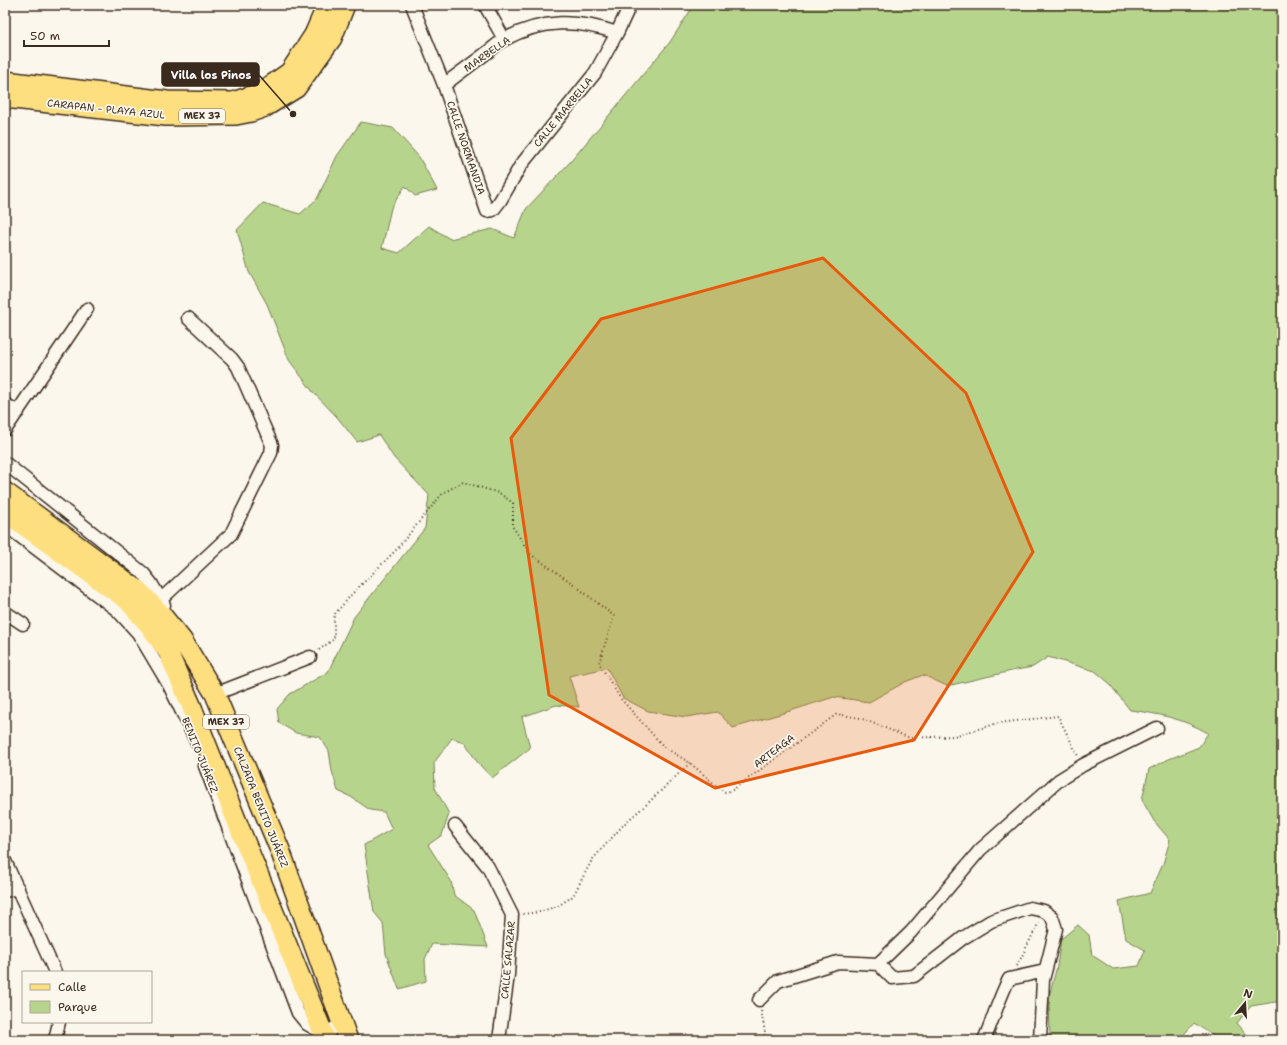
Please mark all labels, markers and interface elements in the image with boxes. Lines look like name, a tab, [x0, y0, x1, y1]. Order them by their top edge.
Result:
scale bar	[24, 22, 109, 48]
text: 50 m	[30, 28, 60, 44]
street label: MARBELLA	[461, 33, 513, 75]
callout: Villa los Pinos	[162, 63, 259, 86]
text: Villa los Pinos	[171, 68, 251, 83]
street label: CALLE MARBELLA	[531, 74, 595, 150]
street label: CARAPAN - PLAYA AZUL	[46, 96, 166, 122]
street label: CALLE NORMANDIA	[444, 99, 488, 197]
road number: MEX 37	[179, 109, 225, 123]
street label: BENITO JUÁREZ	[179, 715, 221, 795]
road number: MEX 37	[203, 715, 249, 729]
street label: ARTEAGA	[751, 731, 797, 771]
street label: CALZADA BENITO JUÁREZ	[231, 745, 291, 869]
street label: CALLE SALAZAR	[498, 920, 518, 999]
legend	[22, 971, 152, 1023]
text: Calle	[58, 979, 87, 995]
north arrow	[1225, 983, 1265, 1023]
text: N	[1241, 985, 1255, 1003]
text: Parque	[58, 999, 97, 1015]

